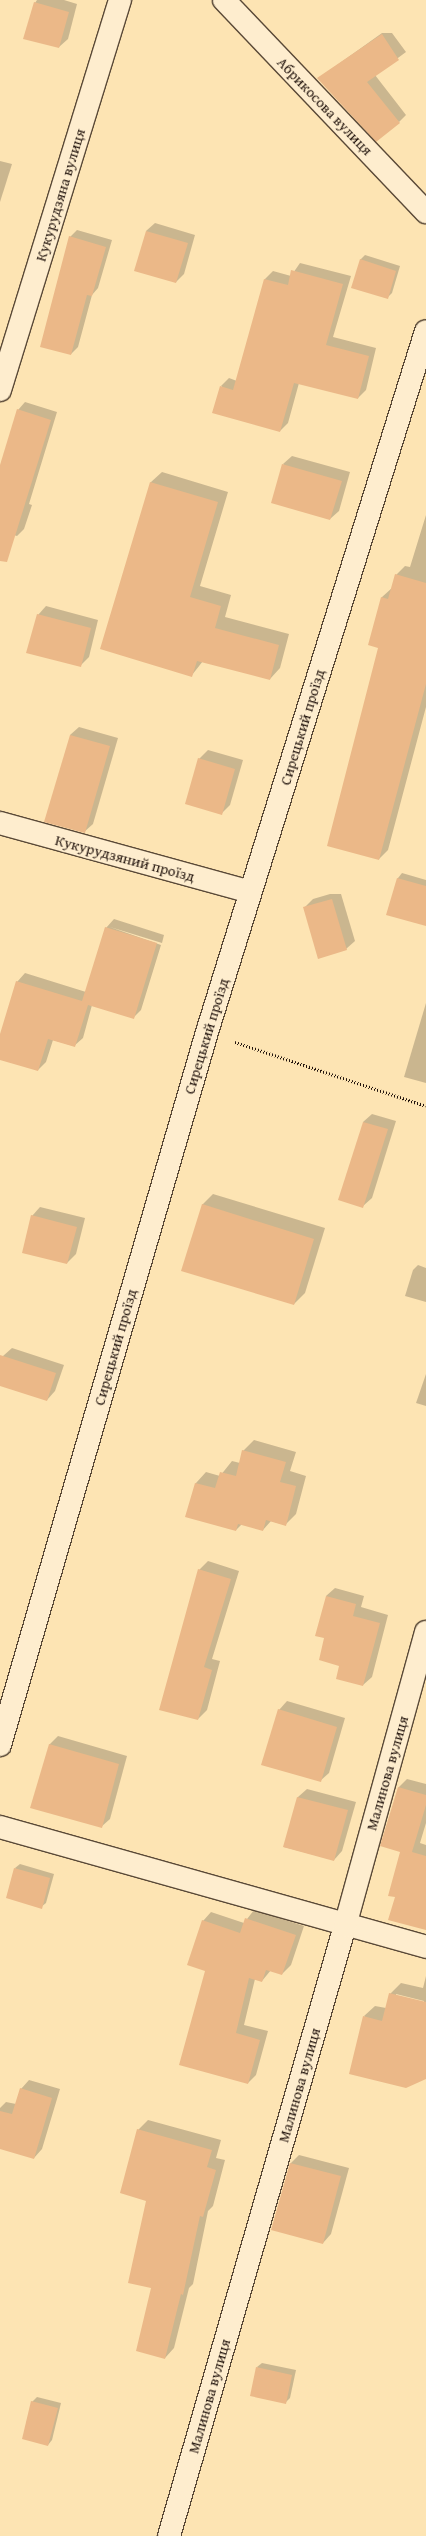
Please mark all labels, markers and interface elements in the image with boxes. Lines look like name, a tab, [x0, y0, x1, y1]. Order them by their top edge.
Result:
street label: Абрикосова вулиця	[274, 53, 376, 159]
street label: Кукурудзяна вулиця	[31, 127, 89, 263]
street label: Сирецький проїзд	[276, 667, 328, 787]
street label: Кукурудзяний проїзд	[53, 831, 197, 885]
street label: Сирецький проїзд	[180, 976, 232, 1096]
street label: Сирецький проїзд	[90, 1287, 140, 1407]
street label: Малинова вулиця	[362, 1714, 412, 1832]
street label: Малинова вулиця	[274, 2026, 324, 2144]
street label: Малинова вулиця	[184, 2337, 234, 2455]

